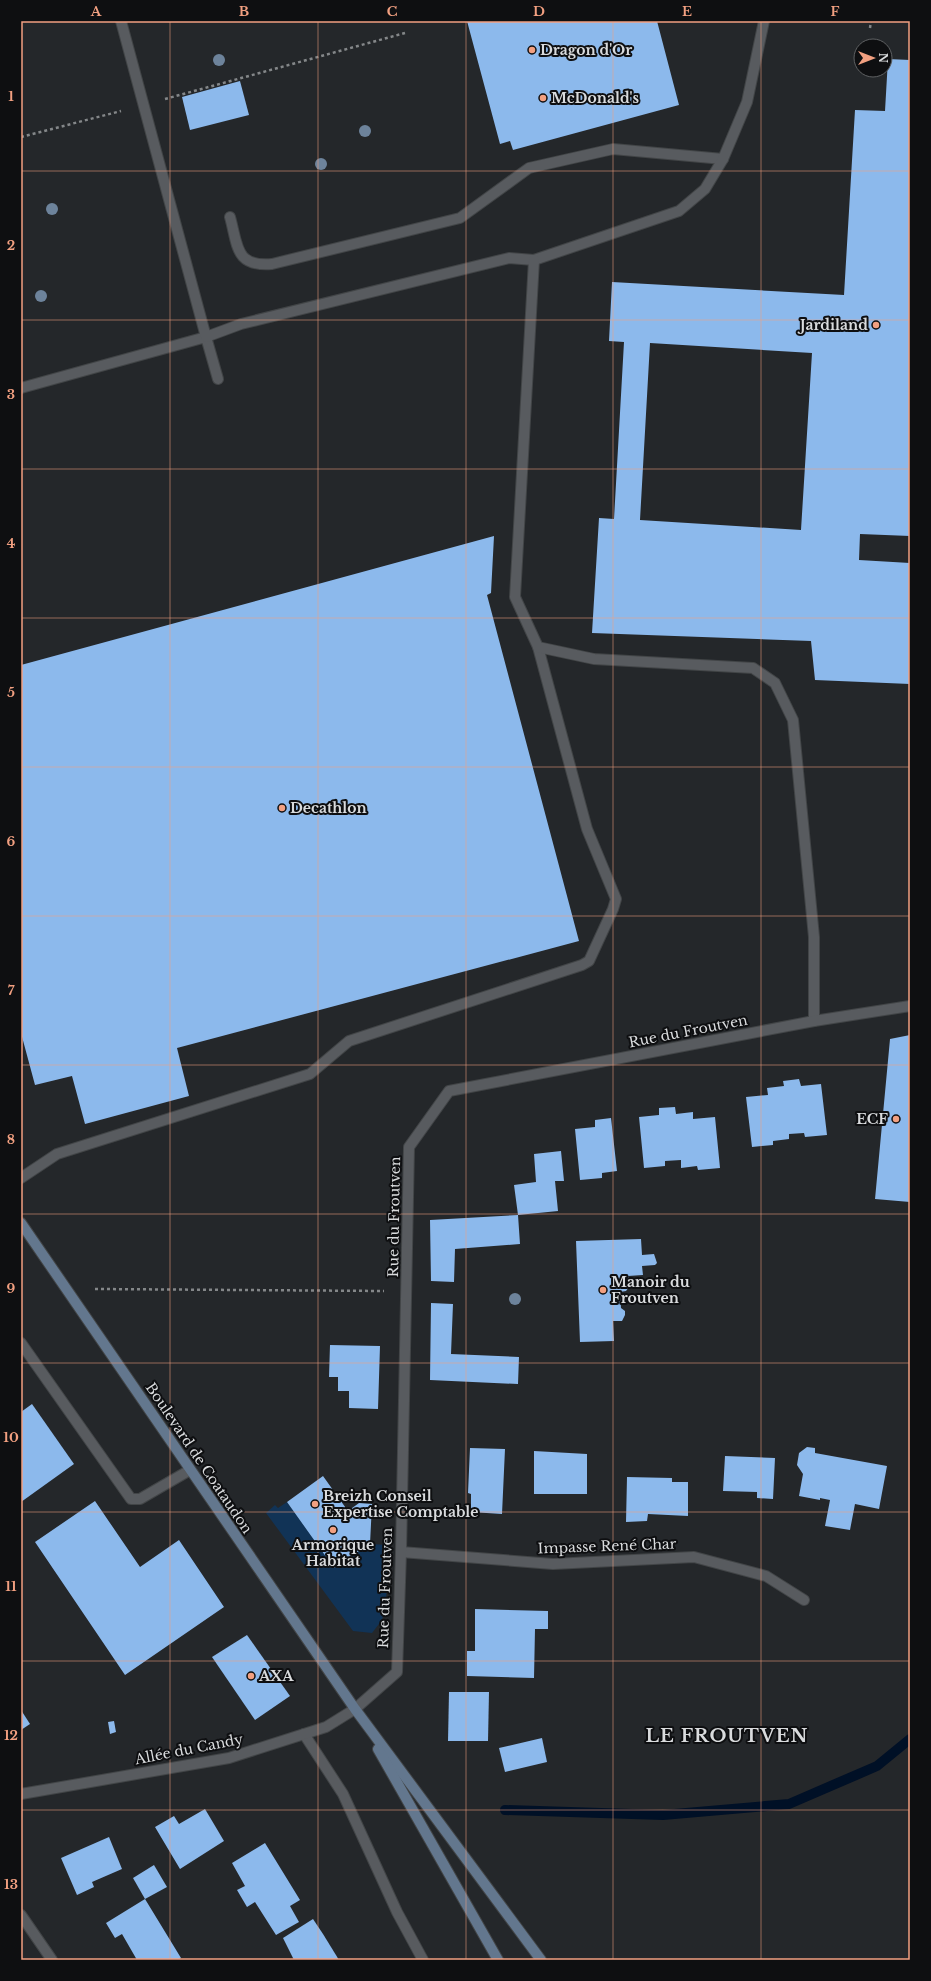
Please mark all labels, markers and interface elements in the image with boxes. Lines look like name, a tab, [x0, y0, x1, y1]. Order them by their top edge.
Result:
text: A	[90, 3, 102, 20]
text: B	[239, 3, 249, 20]
text: C	[387, 3, 398, 20]
text: D	[533, 3, 545, 20]
text: E	[682, 3, 692, 20]
text: F	[831, 3, 840, 20]
north arrow	[853, 38, 893, 78]
place label: Dragon d'Or	[540, 41, 632, 59]
marker: Dragon d'Or	[527, 45, 537, 55]
text: N	[876, 53, 890, 64]
text: 1	[8, 88, 14, 105]
place label: McDonald's	[551, 89, 639, 107]
marker: McDonald's	[538, 93, 548, 103]
text: 2	[7, 237, 15, 254]
place label: Jardiland	[797, 316, 868, 334]
marker: Jardiland	[871, 320, 881, 330]
text: 3	[7, 386, 15, 403]
text: 4	[7, 535, 16, 552]
text: 5	[7, 684, 15, 701]
place label: Decathlon	[290, 799, 367, 817]
marker: Decathlon	[277, 803, 287, 813]
text: 6	[7, 833, 16, 850]
text: 7	[8, 982, 15, 999]
street label: Rue du Froutven	[627, 1011, 749, 1051]
place label: ECF	[856, 1110, 888, 1128]
marker: ECF	[891, 1114, 901, 1124]
text: 8	[7, 1131, 15, 1148]
street label: Rue du Froutven	[384, 1156, 404, 1278]
place label: Manoir du Froutven	[611, 1273, 690, 1307]
text: 9	[7, 1280, 16, 1297]
marker: Manoir du Froutven	[598, 1285, 608, 1295]
street label: Boulevard de Coataudon	[142, 1379, 256, 1537]
text: 10	[3, 1429, 19, 1446]
place label: Breizh Conseil Expertise Comptable	[323, 1487, 479, 1521]
marker: Breizh Conseil Expertise Comptable	[310, 1499, 320, 1509]
marker: Armorique Habitat	[328, 1525, 338, 1535]
street label: Rue du Froutven	[374, 1527, 396, 1649]
street label: Impasse René Char	[537, 1535, 677, 1557]
place label: Armorique Habitat	[291, 1536, 374, 1570]
text: 11	[5, 1578, 17, 1595]
place label: AXA	[258, 1667, 294, 1685]
marker: AXA	[246, 1671, 256, 1681]
district label: LE FROUTVEN	[646, 1725, 808, 1747]
text: 12	[4, 1727, 18, 1744]
street label: Allée du Candy	[132, 1730, 245, 1768]
text: 13	[4, 1876, 18, 1893]

